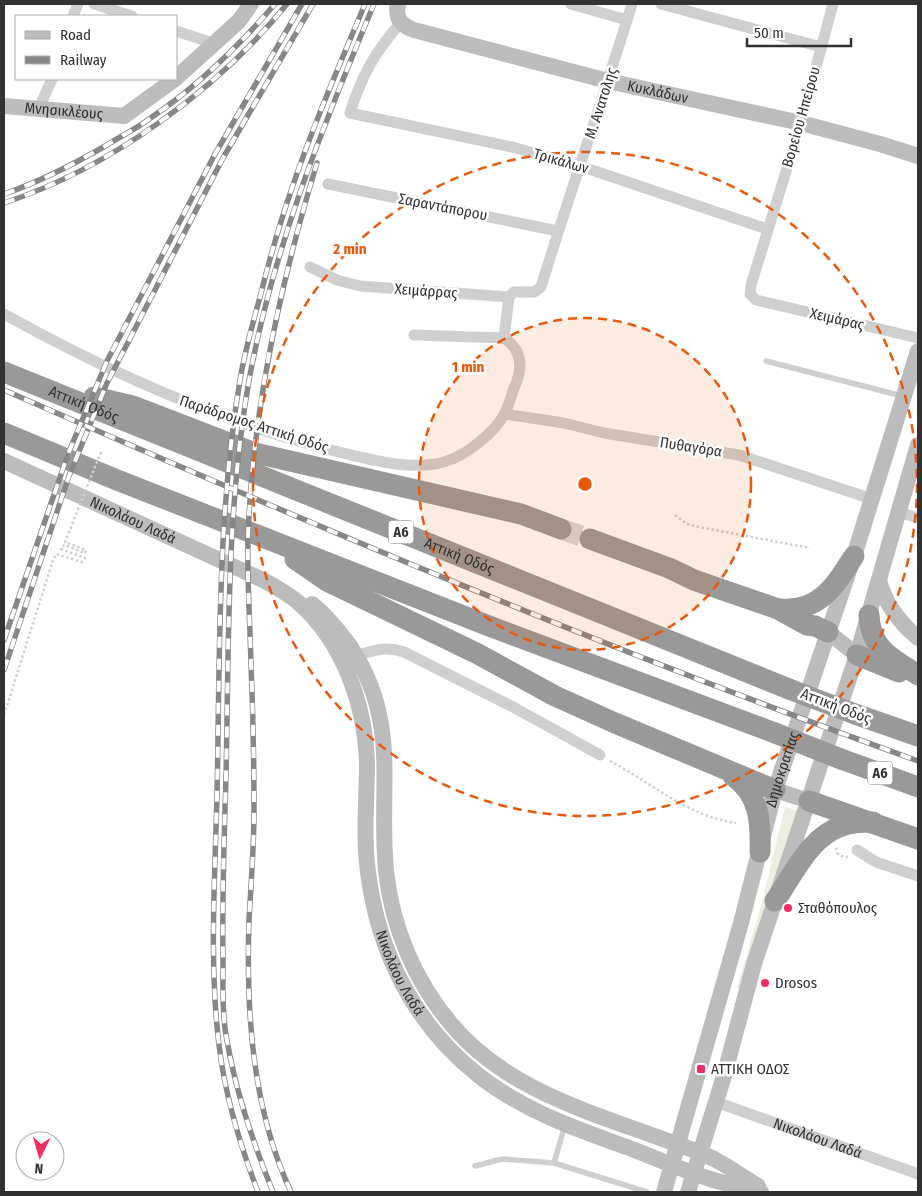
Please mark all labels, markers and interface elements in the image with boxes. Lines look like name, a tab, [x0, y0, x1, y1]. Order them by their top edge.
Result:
legend	[15, 15, 178, 80]
scale bar	[747, 15, 851, 47]
text: 50 m	[754, 24, 784, 42]
text: Road	[60, 26, 91, 44]
text: Railway	[60, 51, 107, 69]
street label: Μ. Ανατολης	[581, 64, 621, 141]
street label: Βορείου Ηπείρου	[778, 65, 824, 169]
street label: Κυκλάδων	[626, 76, 690, 107]
street label: Μνησικλέους	[24, 99, 104, 123]
street label: Τρικάλων	[531, 145, 591, 178]
street label: Σαραντάπορου	[397, 190, 489, 224]
text: 2 min	[332, 240, 367, 258]
street label: Χειμάρρας	[394, 280, 459, 302]
street label: Χειμάρας	[808, 304, 867, 334]
text: 1 min	[452, 358, 484, 376]
street label: Αττική Οδός	[46, 382, 122, 427]
street label: Παράδρομος Αττική Οδός	[177, 391, 331, 457]
street label: Πυθαγόρα	[659, 433, 723, 461]
centre of rings	[576, 475, 594, 493]
street label: Νικολάου Λαδά	[87, 493, 179, 548]
road number: Α6	[388, 520, 414, 544]
street label: Αττική Οδός	[422, 534, 497, 578]
street label: Αττική Οδός	[798, 684, 874, 728]
street label: Δημοκρατίας	[762, 728, 803, 809]
road number: Α6	[868, 761, 892, 784]
place label: Σταθόπουλος	[798, 899, 878, 917]
marker: Σταθόπουλος	[782, 902, 794, 914]
street label: Νικολάου Λαδά	[372, 928, 428, 1019]
place label: Drosos	[775, 974, 817, 992]
marker: Drosos	[759, 977, 771, 989]
place label: ΑΤΤΙΚΗ ΟΔΟΣ	[711, 1060, 790, 1078]
marker: ΑΤΤΙΚΗ ΟΔΟΣ	[695, 1063, 707, 1075]
street label: Νικολάου Λαδά	[771, 1114, 864, 1162]
north arrow	[15, 1131, 65, 1181]
text: N	[34, 1160, 44, 1177]

